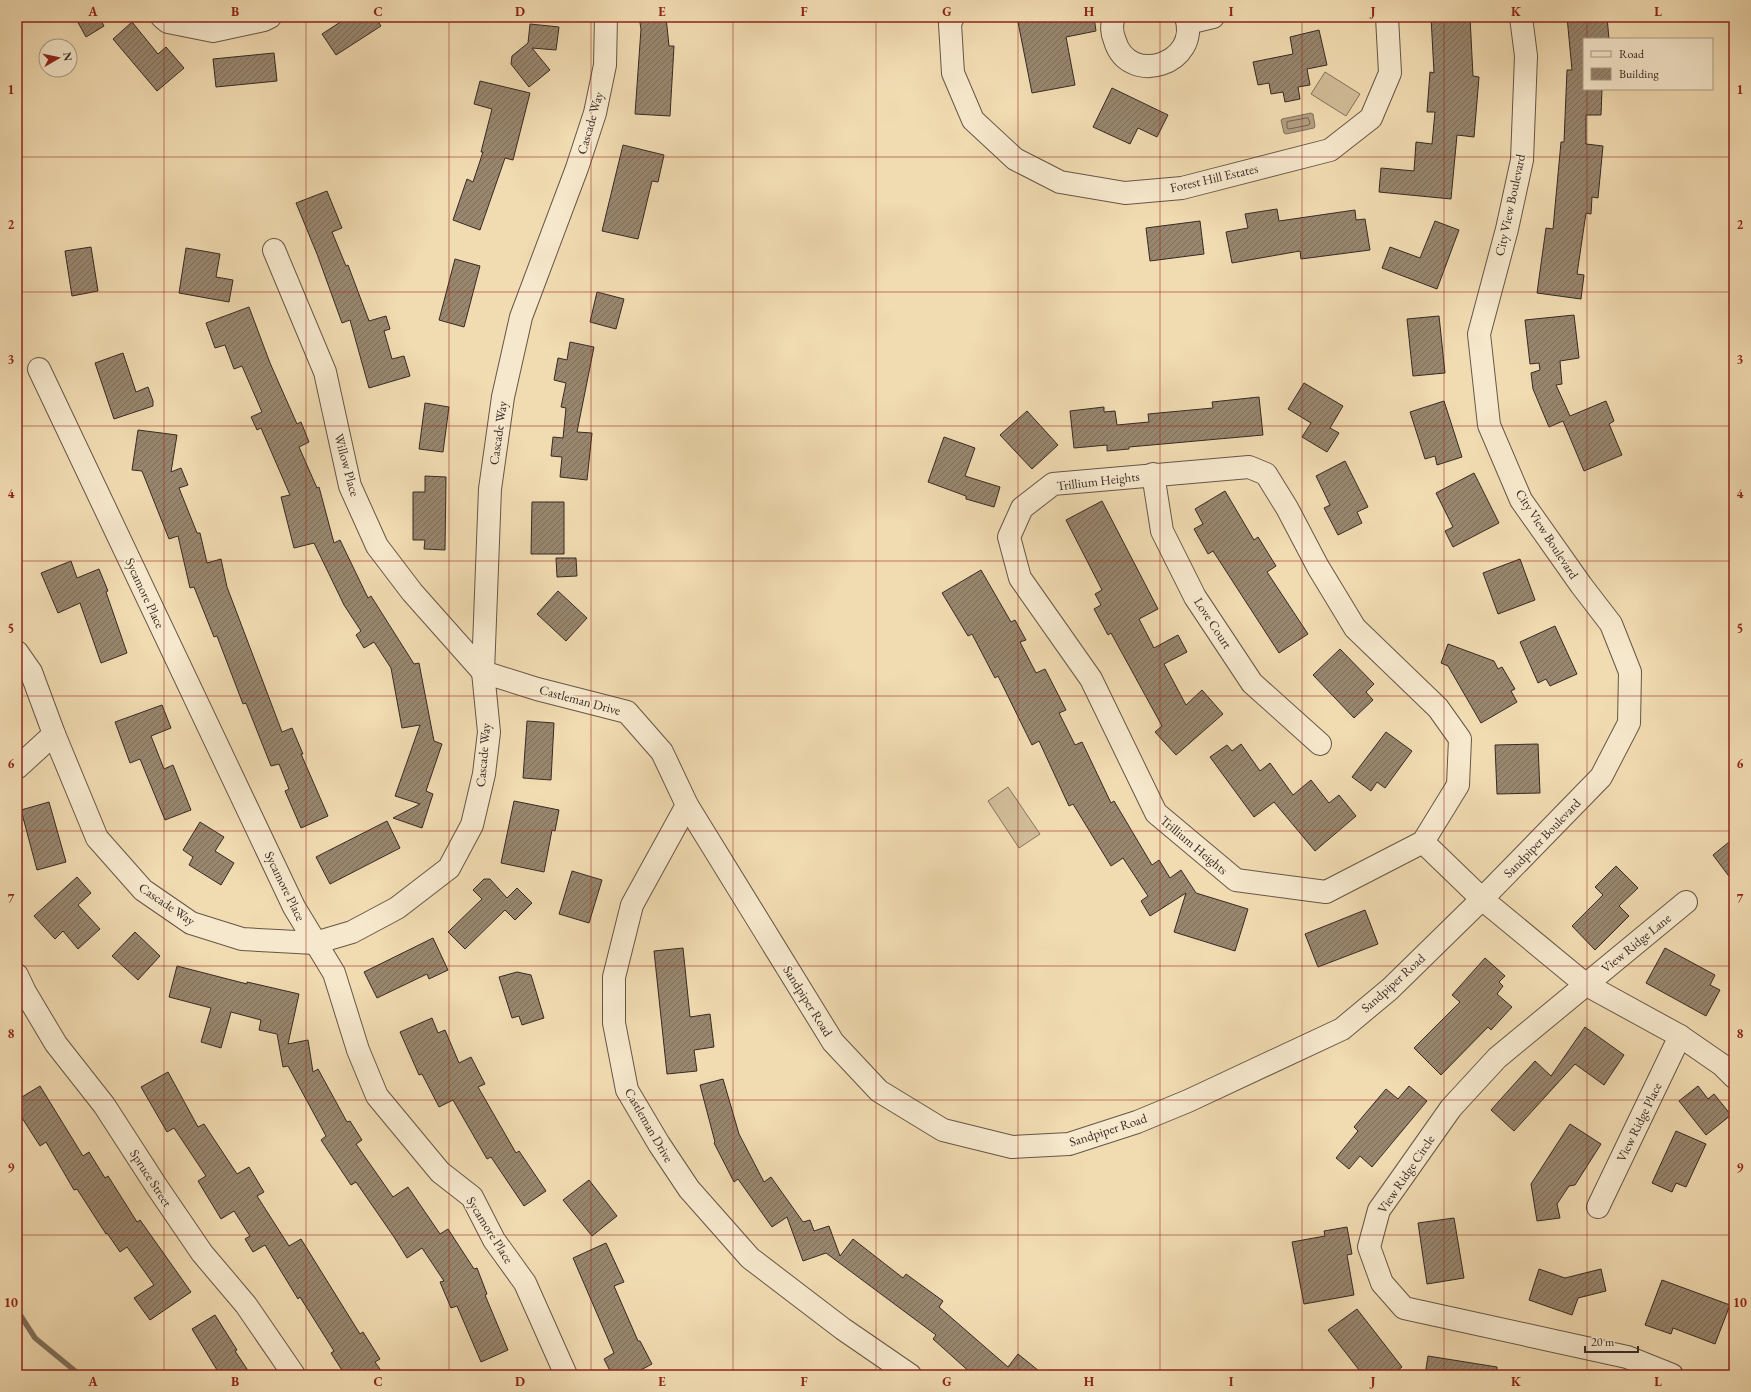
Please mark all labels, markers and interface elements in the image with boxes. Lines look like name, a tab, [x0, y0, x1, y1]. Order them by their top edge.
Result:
text: A	[87, 3, 98, 20]
text: B	[231, 3, 239, 20]
text: C	[373, 3, 383, 20]
text: D	[515, 3, 525, 20]
text: E	[658, 3, 666, 20]
text: F	[800, 3, 808, 20]
text: G	[942, 3, 952, 20]
text: H	[1084, 3, 1095, 20]
text: I	[1229, 3, 1234, 20]
text: J	[1369, 3, 1376, 20]
text: K	[1511, 3, 1522, 20]
text: L	[1654, 3, 1662, 20]
north arrow	[38, 38, 78, 78]
legend	[1583, 38, 1713, 90]
text: Road	[1619, 46, 1645, 62]
text: N	[60, 51, 76, 62]
text: Building	[1619, 66, 1660, 82]
text: 1	[8, 81, 15, 98]
text: 1	[1737, 81, 1744, 98]
street label: Cascade Way	[573, 89, 607, 156]
street label: City View Boulevard	[1491, 152, 1529, 258]
street label: Forest Hill Estates	[1168, 160, 1260, 196]
text: 2	[8, 216, 15, 233]
text: 2	[1737, 216, 1744, 233]
text: 3	[8, 351, 15, 368]
text: 3	[1737, 351, 1744, 368]
street label: Cascade Way	[485, 400, 511, 466]
street label: Willow Place	[330, 432, 364, 498]
street label: Trillium Heights	[1056, 467, 1140, 495]
text: 4	[8, 485, 15, 502]
text: 4	[1737, 485, 1744, 502]
street label: City View Boulevard	[1512, 486, 1583, 582]
street label: Sycamore Place	[121, 555, 169, 631]
street label: Love Court	[1190, 594, 1236, 652]
text: 5	[8, 620, 14, 637]
text: 5	[1737, 620, 1743, 637]
street label: Castleman Drive	[538, 681, 622, 719]
street label: Cascade Way	[472, 722, 494, 788]
text: 6	[8, 755, 15, 772]
text: 6	[1737, 755, 1744, 772]
street label: Sandpiper Boulevard	[1500, 794, 1585, 881]
street label: Trillium Heights	[1157, 812, 1231, 878]
street label: Sycamore Place	[261, 848, 309, 924]
street label: Cascade Way	[136, 879, 199, 929]
text: 7	[8, 890, 15, 907]
text: 7	[1737, 890, 1744, 907]
street label: View Ridge Lane	[1598, 910, 1674, 976]
street label: Sandpiper Road	[1357, 949, 1429, 1016]
street label: Sandpiper Road	[779, 962, 837, 1040]
text: 8	[8, 1025, 15, 1042]
text: 8	[1737, 1025, 1744, 1042]
street label: View Ridge Place	[1612, 1080, 1666, 1164]
street label: Castleman Drive	[621, 1085, 677, 1165]
street label: Sandpiper Road	[1067, 1109, 1149, 1151]
street label: View Ridge Circle	[1374, 1132, 1438, 1216]
street label: Spruce Street	[126, 1146, 176, 1210]
text: 9	[8, 1159, 15, 1176]
text: 9	[1737, 1159, 1744, 1176]
street label: Sycamore Place	[463, 1193, 517, 1267]
text: 10	[4, 1294, 18, 1311]
text: 10	[1733, 1294, 1747, 1311]
scale bar	[1585, 1328, 1638, 1354]
text: 20 m	[1591, 1334, 1615, 1350]
text: A	[87, 1373, 98, 1390]
text: B	[231, 1373, 239, 1390]
text: C	[373, 1373, 383, 1390]
text: D	[515, 1373, 525, 1390]
text: E	[658, 1373, 666, 1390]
text: F	[800, 1373, 808, 1390]
text: G	[942, 1373, 952, 1390]
text: H	[1084, 1373, 1095, 1390]
text: I	[1229, 1373, 1234, 1390]
text: J	[1369, 1373, 1376, 1390]
text: K	[1511, 1373, 1522, 1390]
text: L	[1654, 1373, 1662, 1390]

